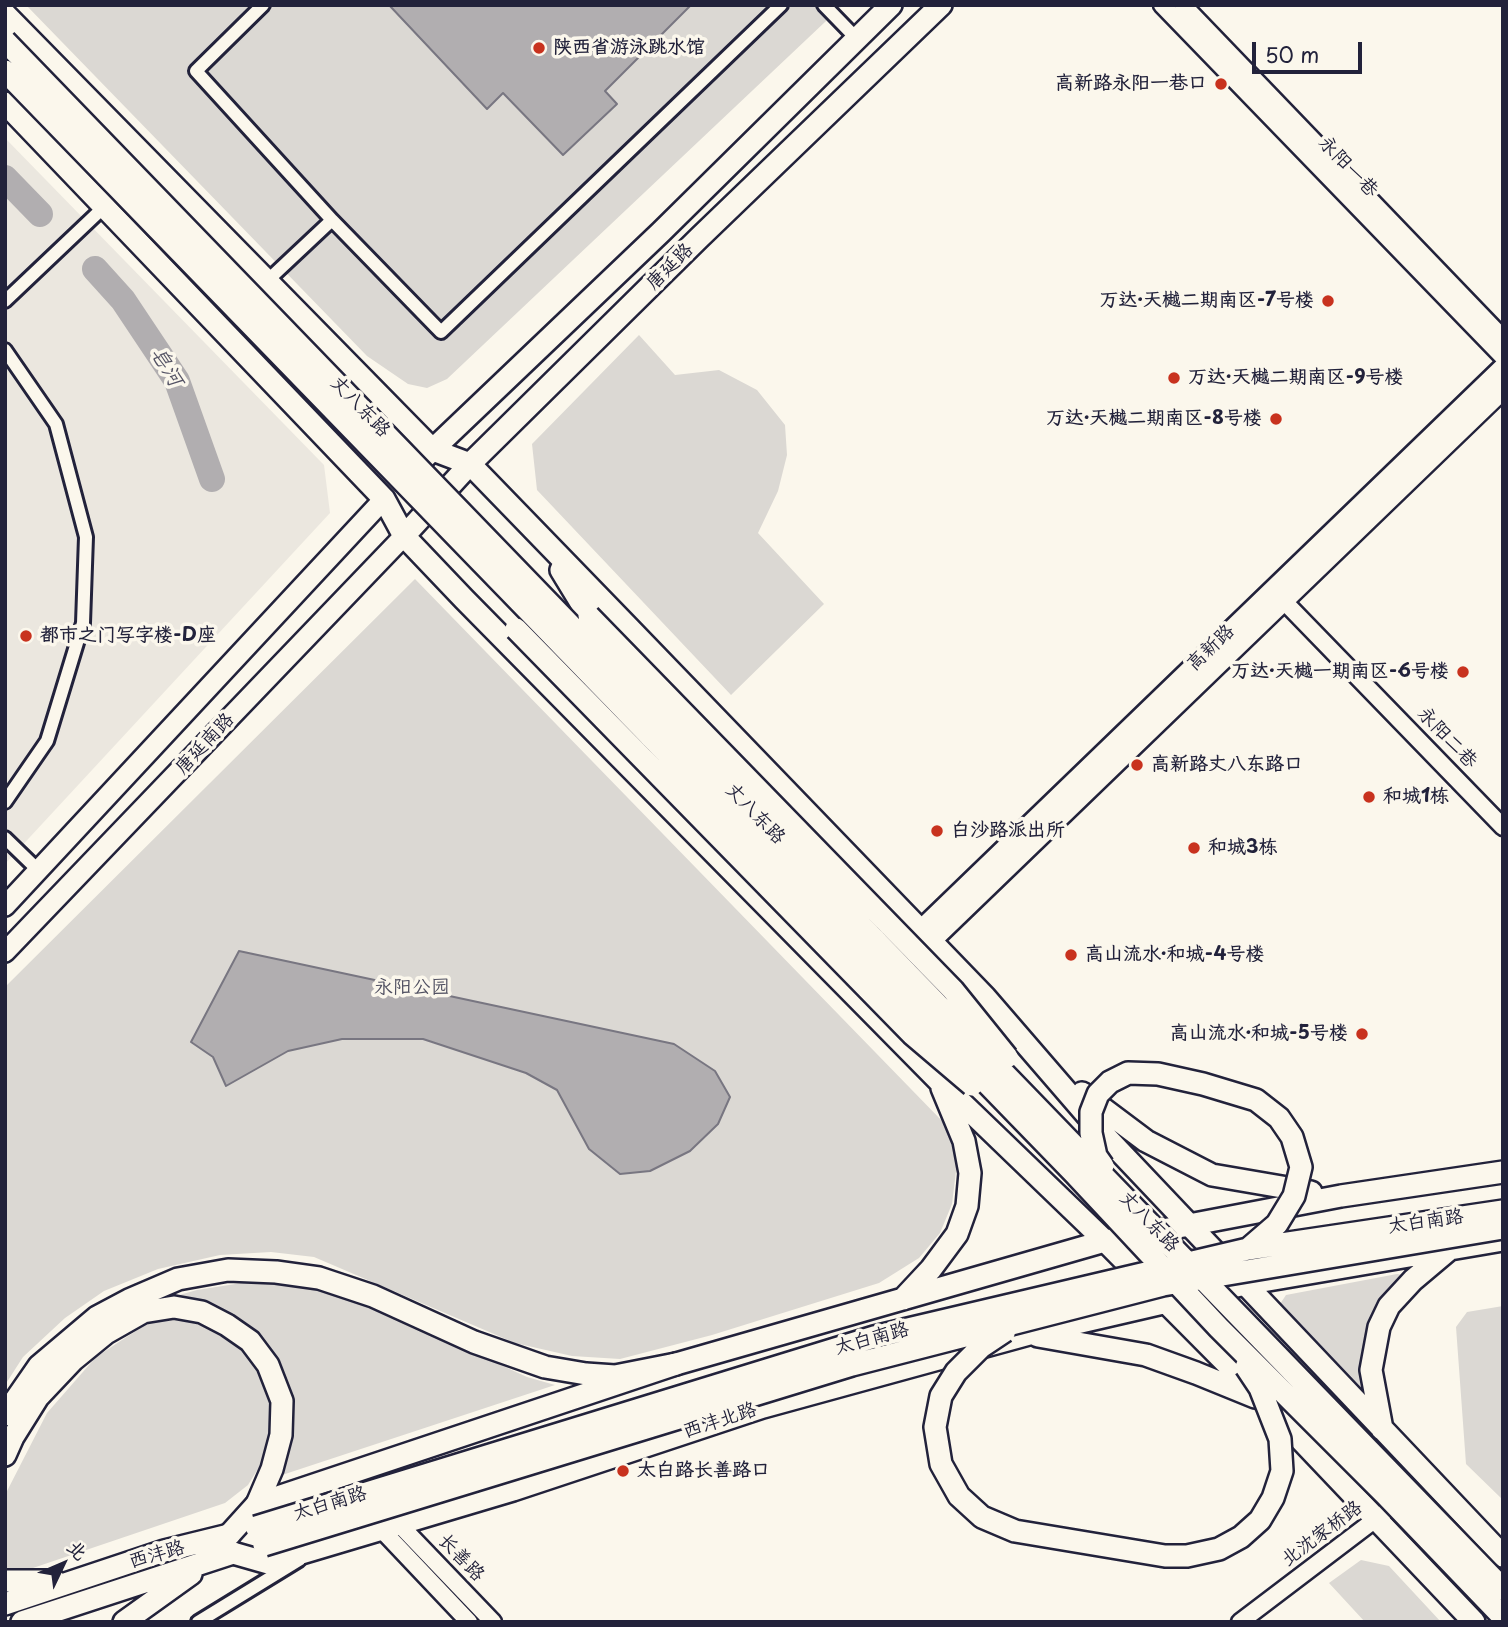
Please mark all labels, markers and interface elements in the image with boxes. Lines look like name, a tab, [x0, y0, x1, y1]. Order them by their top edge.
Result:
scale bar	[1256, 28, 1366, 72]
place label: 陕西省游泳跳水馆	[553, 37, 705, 59]
text: 50 m	[1265, 38, 1319, 70]
marker: 陕西省游泳跳水馆	[531, 40, 547, 56]
place label: 高新路永阳一巷口	[1055, 73, 1207, 95]
marker: 高新路永阳一巷口	[1213, 76, 1229, 92]
street label: 永阳一巷	[1313, 132, 1383, 202]
street label: 唐延路	[642, 239, 698, 295]
place label: 万达·天樾二期南区-7号楼	[1099, 290, 1314, 312]
marker: 万达·天樾二期南区-7号楼	[1320, 293, 1336, 309]
water label: 皂河	[144, 343, 188, 391]
place label: 万达·天樾二期南区-9号楼	[1188, 367, 1404, 389]
marker: 万达·天樾二期南区-9号楼	[1166, 370, 1182, 386]
street label: 丈八东路	[325, 372, 395, 442]
place label: 万达·天樾二期南区-8号楼	[1046, 408, 1262, 430]
marker: 万达·天樾二期南区-8号楼	[1268, 411, 1284, 427]
street label: 高新路	[1183, 620, 1239, 676]
place label: 都市之门写字楼-D座	[40, 625, 216, 647]
marker: 都市之门写字楼-D座	[18, 628, 34, 644]
place label: 万达·天樾一期南区-6号楼	[1231, 661, 1449, 683]
marker: 万达·天樾一期南区-6号楼	[1455, 664, 1471, 680]
street label: 永阳二巷	[1412, 703, 1482, 773]
street label: 唐延南路	[171, 708, 239, 780]
place label: 高新路丈八东路口	[1151, 754, 1303, 776]
marker: 高新路丈八东路口	[1129, 757, 1145, 773]
street label: 丈八东路	[720, 779, 790, 849]
place label: 和城1栋	[1383, 786, 1449, 808]
marker: 和城1栋	[1361, 789, 1377, 805]
place label: 白沙路派出所	[951, 820, 1065, 842]
marker: 白沙路派出所	[929, 823, 945, 839]
place label: 和城3栋	[1208, 837, 1277, 859]
marker: 和城3栋	[1186, 840, 1202, 856]
place label: 高山流水·和城-4号楼	[1085, 944, 1264, 966]
marker: 高山流水·和城-4号楼	[1063, 947, 1079, 963]
park label: 永阳公园	[374, 977, 450, 999]
place label: 高山流水·和城-5号楼	[1170, 1023, 1348, 1045]
marker: 高山流水·和城-5号楼	[1354, 1026, 1370, 1042]
street label: 丈八东路	[1114, 1187, 1184, 1257]
street label: 太白南路	[1387, 1205, 1465, 1239]
street label: 太白南路	[832, 1318, 912, 1360]
street label: 西沣北路	[680, 1398, 760, 1444]
place label: 太白路长善路口	[637, 1460, 770, 1482]
marker: 太白路长善路口	[615, 1463, 631, 1479]
street label: 太白南路	[290, 1482, 370, 1526]
street label: 北沈家桥路	[1277, 1496, 1367, 1572]
north arrow	[28, 1529, 98, 1599]
street label: 长善路	[433, 1530, 489, 1586]
text: 北	[61, 1533, 95, 1566]
street label: 西沣路	[126, 1536, 188, 1574]

